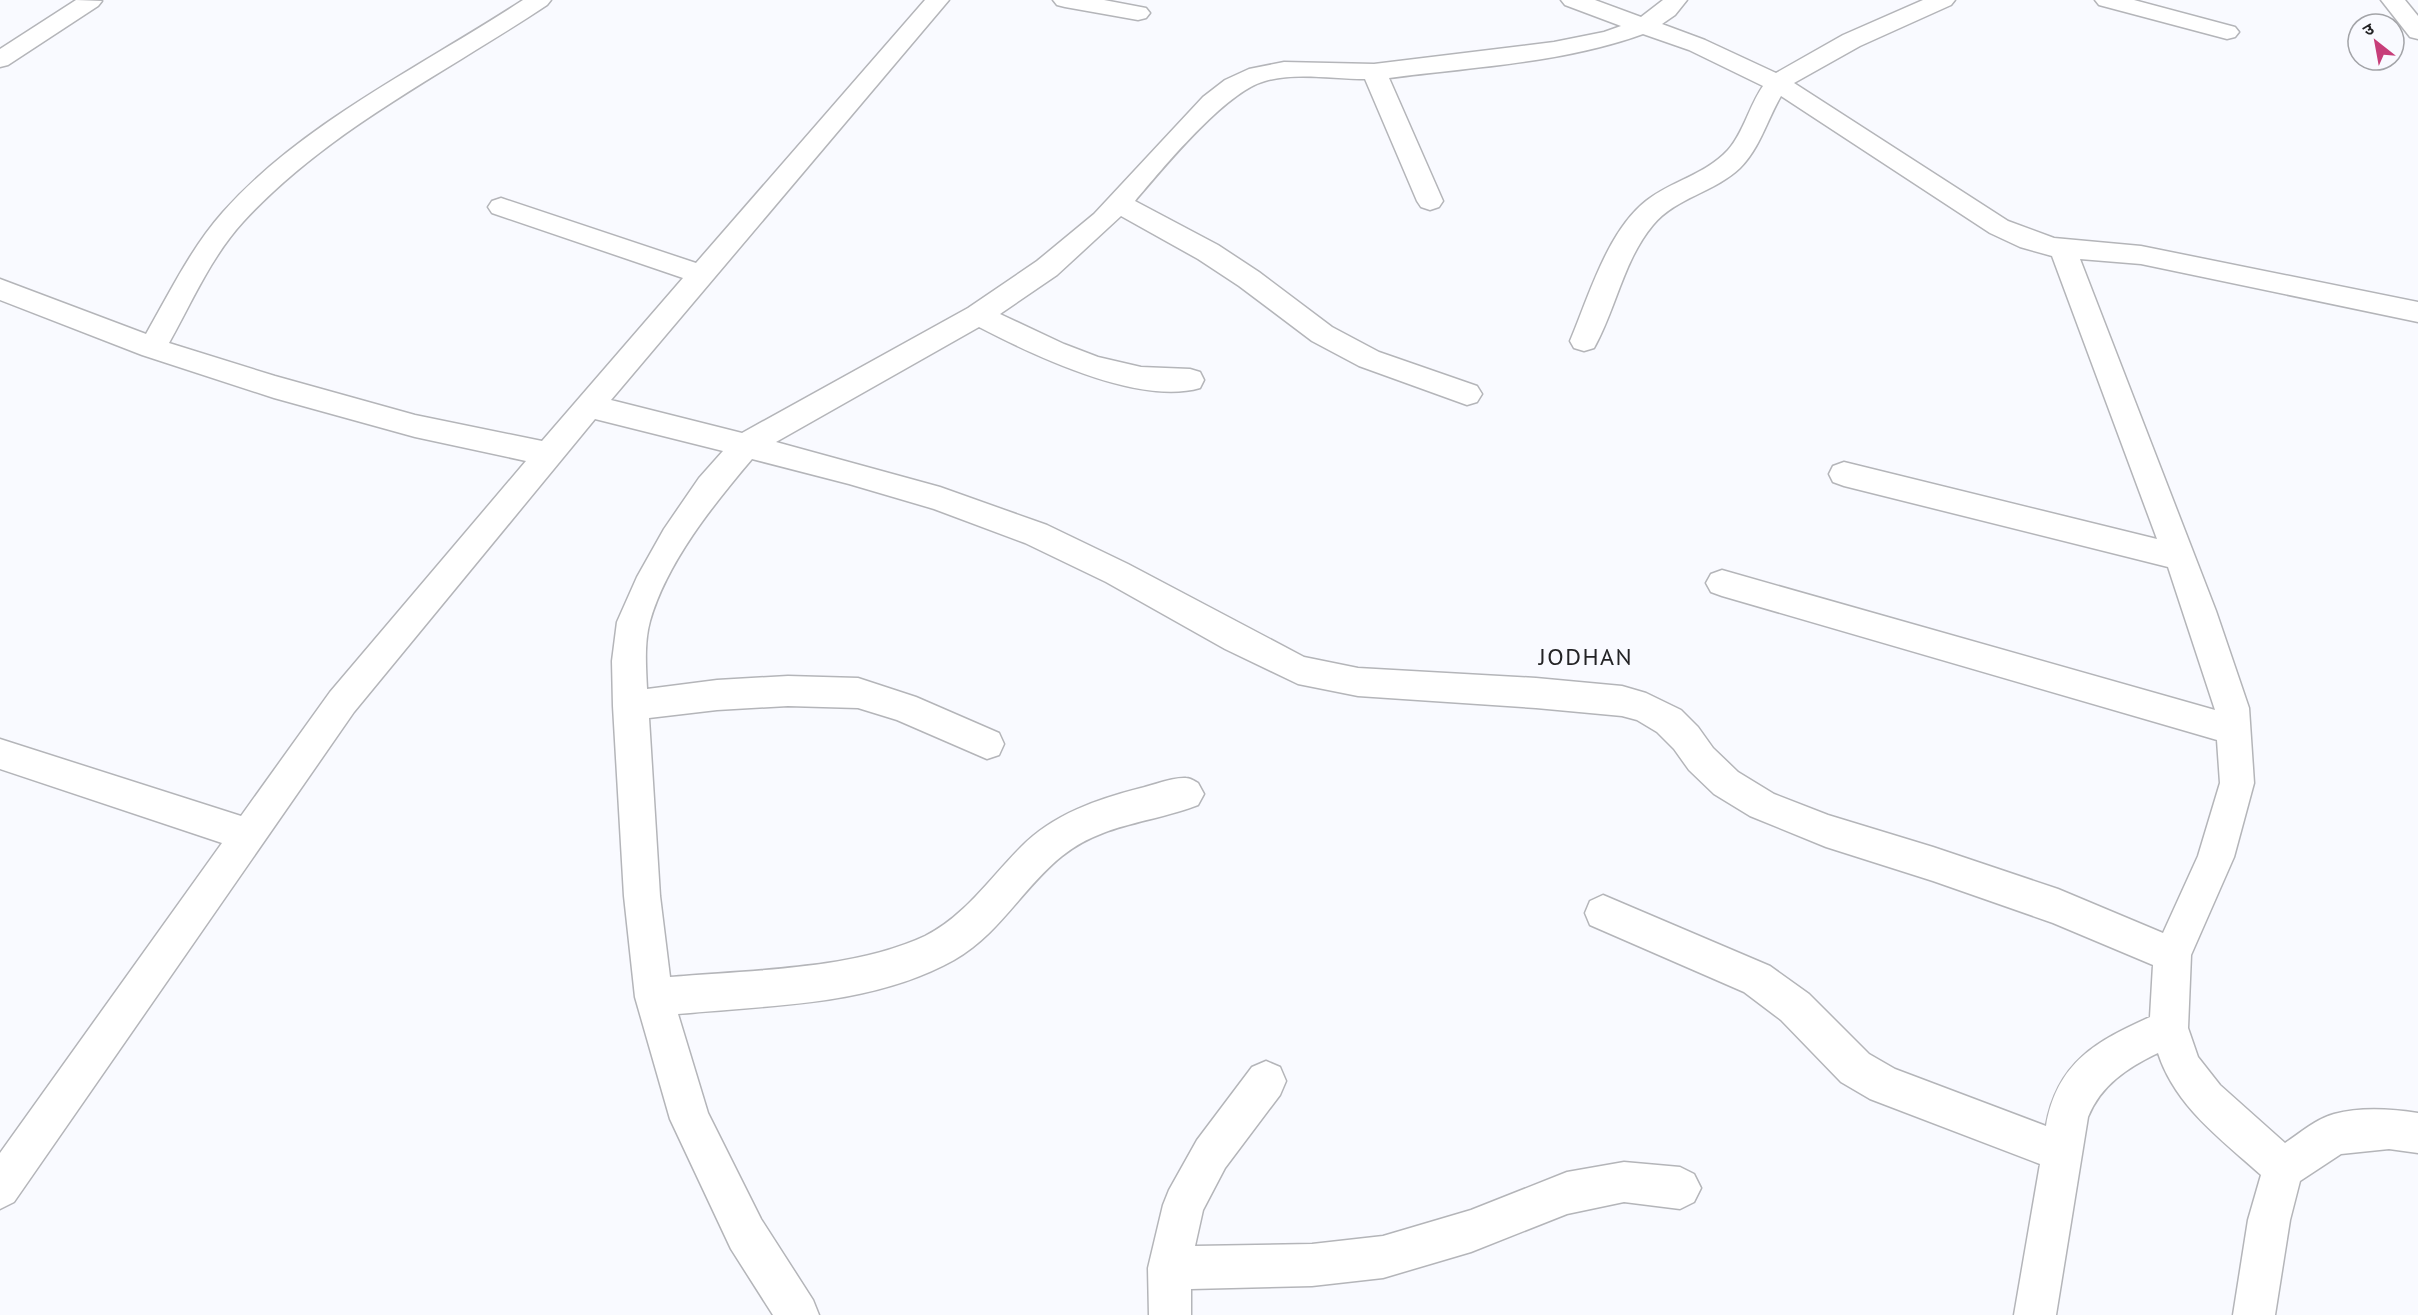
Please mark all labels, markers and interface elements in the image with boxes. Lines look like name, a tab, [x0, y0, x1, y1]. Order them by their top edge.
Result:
north arrow	[2346, 12, 2406, 72]
text: उ	[2359, 18, 2378, 40]
district label: JODHAN	[1538, 641, 1633, 672]

